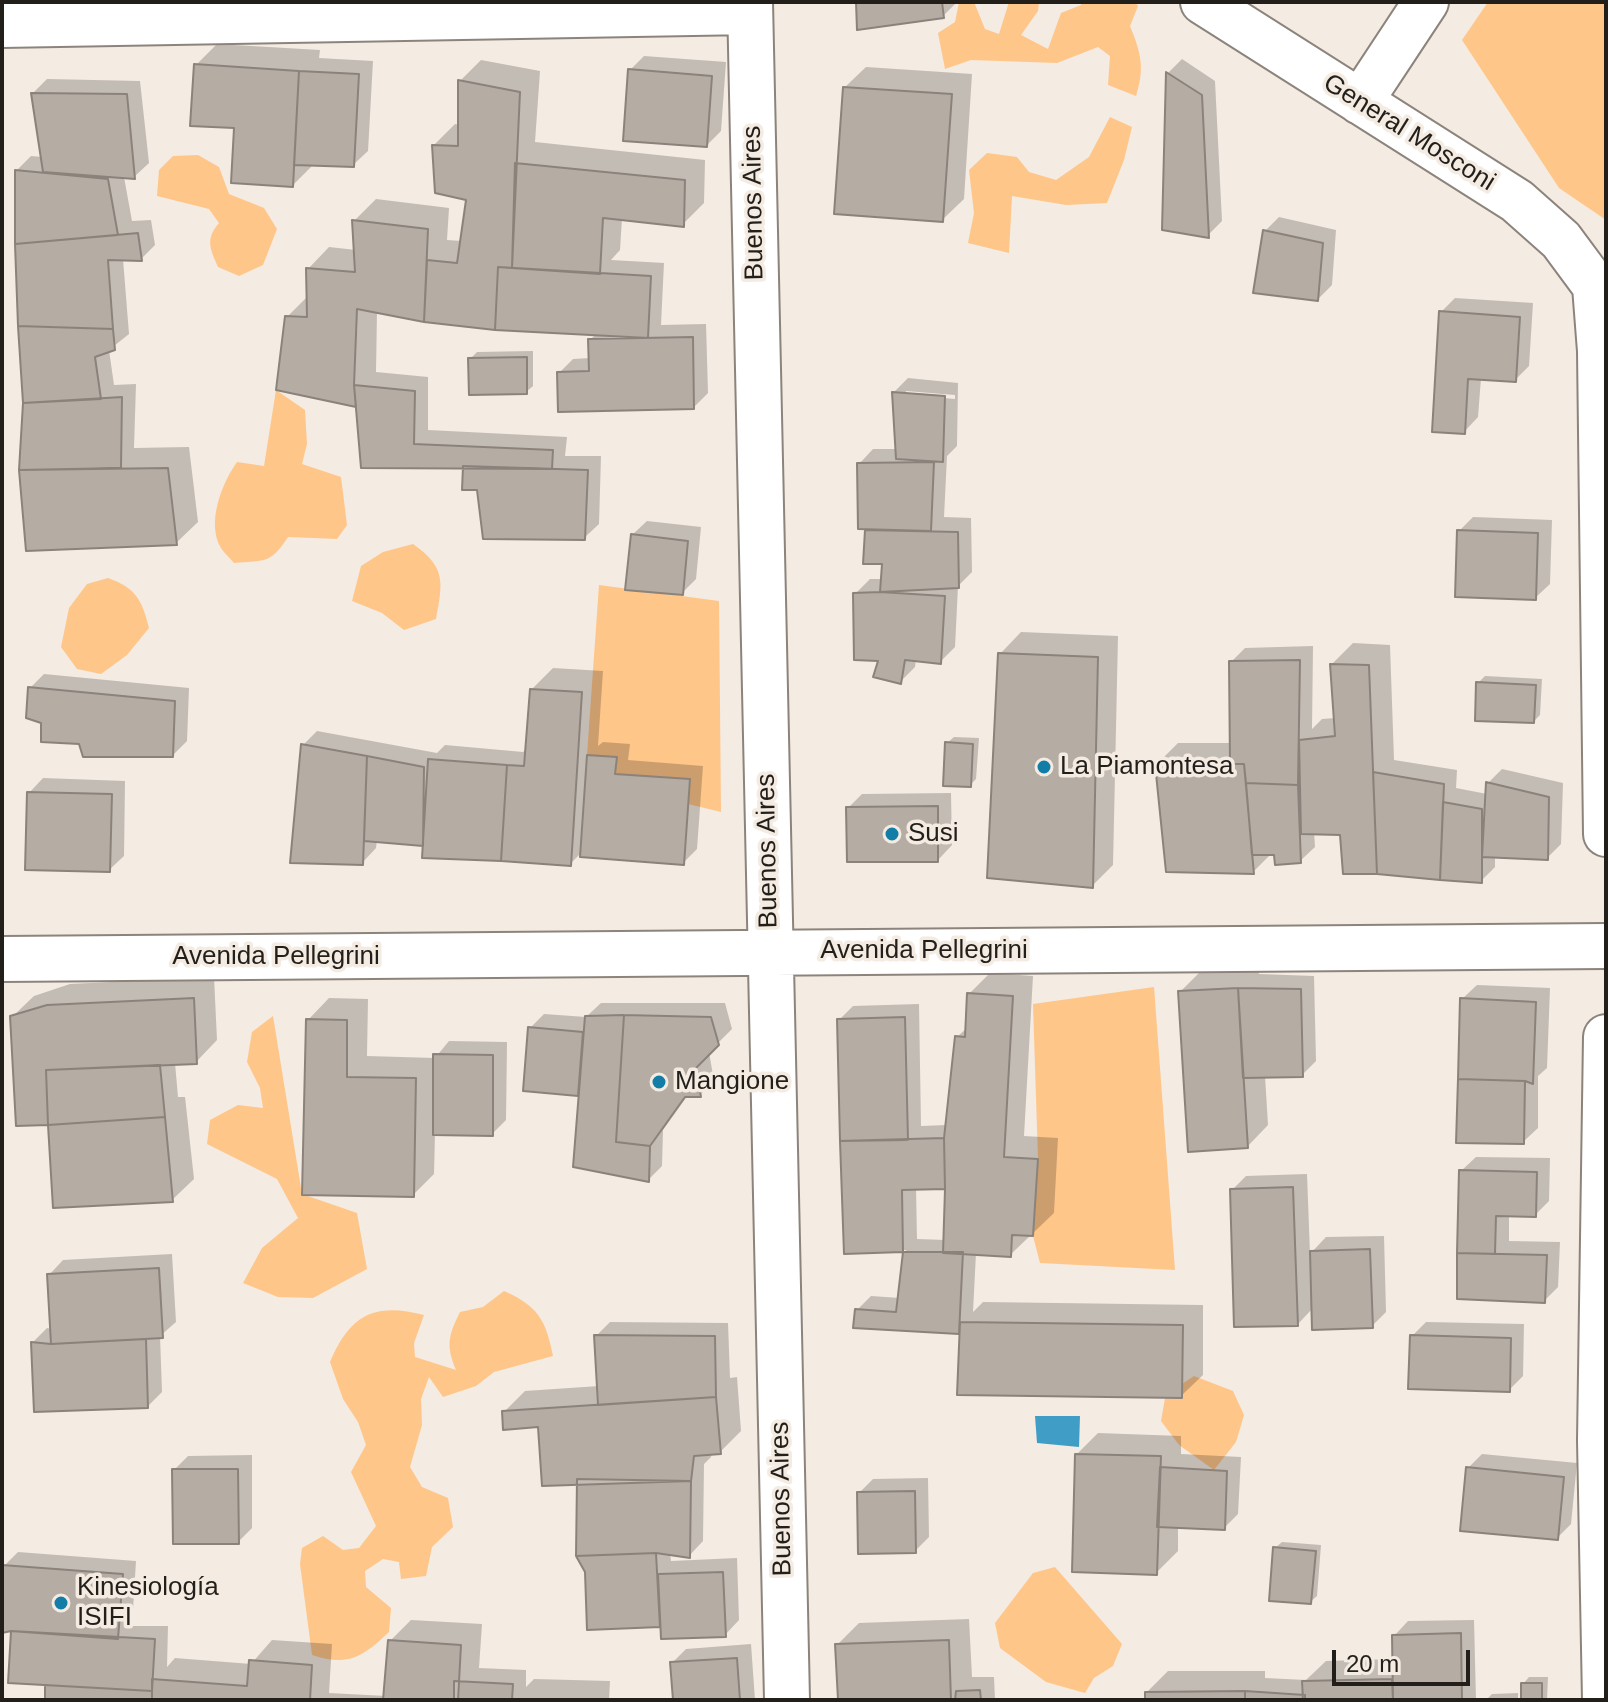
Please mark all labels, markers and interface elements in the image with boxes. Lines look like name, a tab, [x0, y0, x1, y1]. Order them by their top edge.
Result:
street label: General Mosconi	[1317, 68, 1501, 198]
street label: Buenos Aires	[737, 125, 771, 281]
place label: La Piamontesa	[1060, 751, 1233, 783]
marker: La Piamontesa	[1035, 758, 1053, 776]
street label: Buenos Aires	[751, 773, 785, 929]
place label: Susi	[908, 818, 959, 850]
marker: Susi	[883, 825, 901, 843]
street label: Avenida Pellegrini	[820, 935, 1028, 967]
street label: Avenida Pellegrini	[172, 941, 380, 973]
place label: Mangione	[675, 1066, 789, 1098]
marker: Mangione	[650, 1073, 668, 1091]
street label: Buenos Aires	[765, 1421, 799, 1577]
place label: Kinesiología ISIFI	[77, 1572, 219, 1634]
marker: Kinesiología ISIFI	[52, 1594, 70, 1612]
scale bar	[1336, 1634, 1474, 1684]
text: 20 m	[1346, 1650, 1399, 1677]

